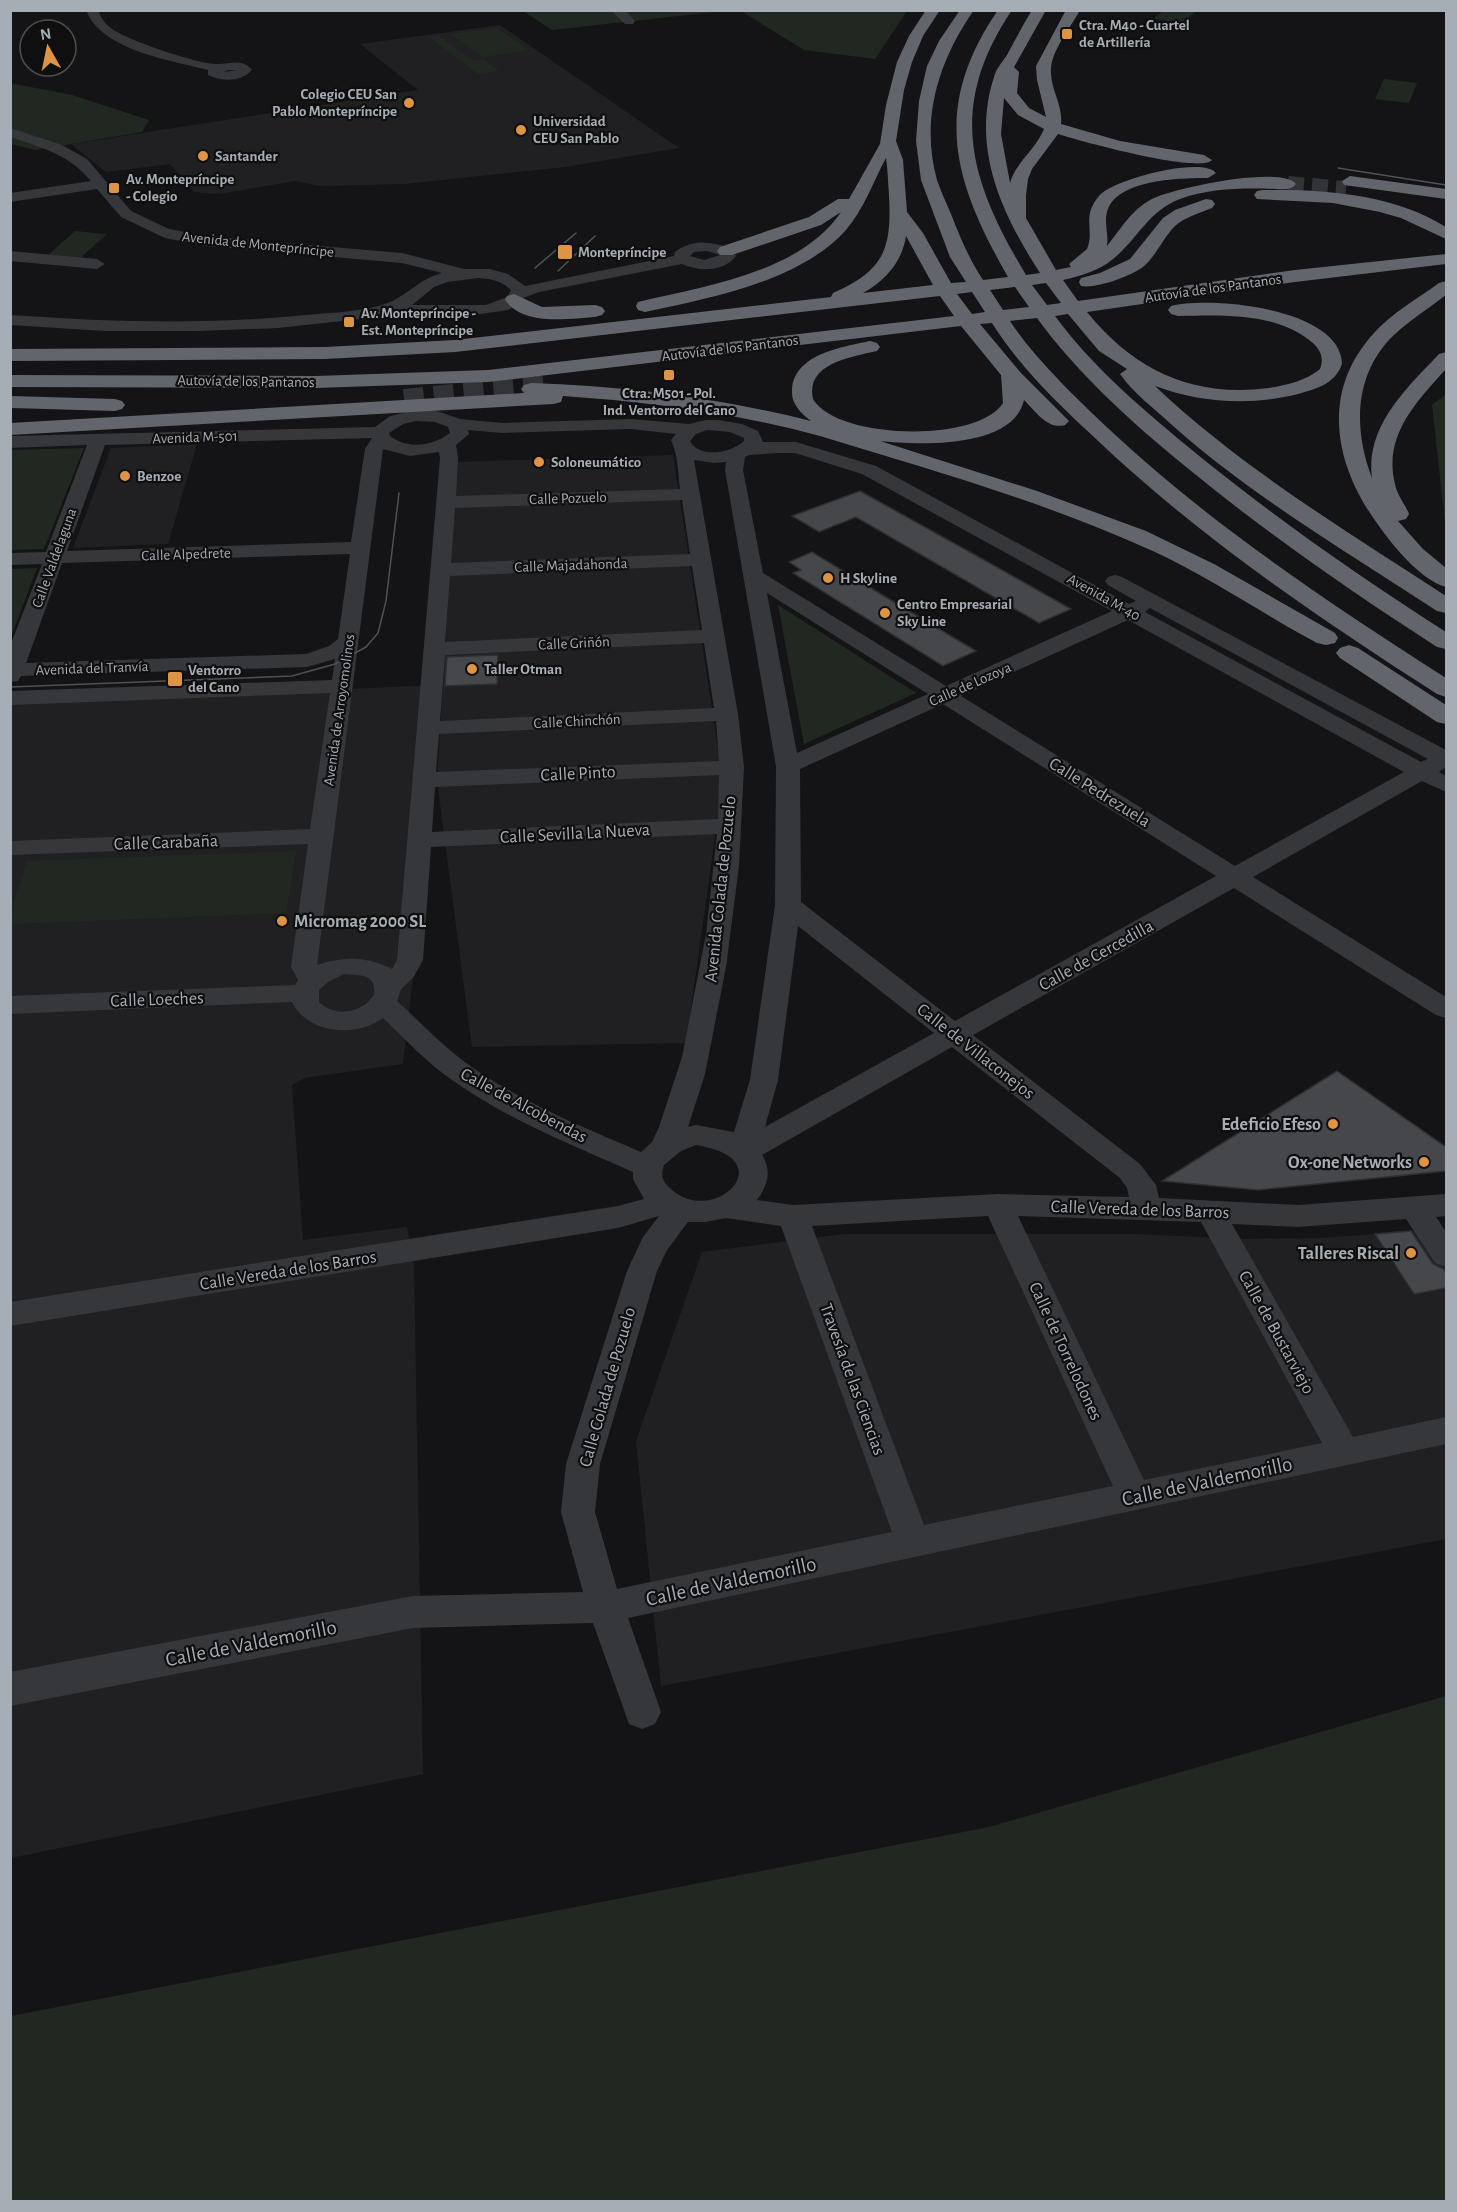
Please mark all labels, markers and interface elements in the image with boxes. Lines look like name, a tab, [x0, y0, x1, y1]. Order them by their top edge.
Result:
north arrow	[18, 18, 78, 78]
place label: Ctra. M40 - Cuartel de Artillería	[1079, 18, 1190, 50]
text: N	[39, 25, 53, 43]
marker: Ctra. M40 - Cuartel de Artillería	[1060, 27, 1074, 41]
place label: Colegio CEU San Pablo Montepríncipe	[272, 87, 397, 119]
marker: Colegio CEU San Pablo Montepríncipe	[402, 96, 416, 110]
place label: Universidad CEU San Pablo	[533, 114, 619, 146]
marker: Universidad CEU San Pablo	[514, 123, 528, 137]
marker: Santander	[196, 149, 210, 163]
place label: Santander	[215, 149, 278, 164]
place label: Av. Montepríncipe - Colegio	[126, 172, 234, 204]
marker: Av. Montepríncipe - Colegio	[107, 181, 121, 195]
street label: Avenida de Montepríncipe	[181, 229, 335, 260]
marker: Montepríncipe	[556, 243, 574, 261]
place label: Montepríncipe	[578, 245, 666, 260]
street label: Autovía de los Pantanos	[1144, 271, 1282, 305]
place label: Av. Montepríncipe - Est. Montepríncipe	[361, 306, 477, 338]
marker: Av. Montepríncipe - Est. Montepríncipe	[342, 315, 356, 329]
street label: Autovía de los Pantanos	[661, 333, 799, 364]
marker: Ctra. M501 - Pol. Ind. Ventorro del Cano	[662, 368, 676, 382]
street label: Autovía de los Pantanos	[177, 373, 315, 390]
place label: Ctra. M501 - Pol. Ind. Ventorro del Cano	[603, 386, 735, 418]
street label: Avenida M-501	[152, 429, 238, 446]
marker: Soloneumático	[532, 455, 546, 469]
place label: Soloneumático	[551, 455, 641, 470]
marker: Benzoe	[118, 469, 132, 483]
place label: Benzoe	[137, 469, 181, 484]
street label: Calle Pozuelo	[529, 490, 607, 507]
street label: Calle Valdelaguna	[30, 506, 79, 610]
street label: Calle Alpedrete	[141, 545, 231, 564]
street label: Calle Majadahonda	[514, 556, 628, 575]
marker: H Skyline	[821, 571, 835, 585]
place label: H Skyline	[840, 571, 897, 586]
street label: Avenida M-40	[1065, 571, 1143, 624]
place label: Centro Empresarial Sky Line	[897, 597, 1012, 629]
marker: Centro Empresarial Sky Line	[878, 606, 892, 620]
street label: Avenida de Arroyomolinos	[321, 633, 358, 787]
street label: Calle Griñón	[538, 634, 610, 653]
street label: Avenida del Tranvía	[35, 659, 149, 678]
street label: Calle de Lozoya	[927, 660, 1014, 709]
marker: Taller Otman	[465, 662, 479, 676]
place label: Taller Otman	[484, 662, 562, 677]
place label: Ventorro del Cano	[188, 663, 241, 695]
marker: Ventorro del Cano	[166, 670, 184, 688]
street label: Calle Chinchón	[533, 712, 621, 731]
street label: Calle Pedrezuela	[1046, 755, 1153, 831]
street label: Calle Pinto	[540, 763, 616, 785]
street label: Avenida Colada de Pozuelo	[702, 795, 740, 983]
street label: Calle Sevilla La Nueva	[499, 821, 651, 847]
street label: Calle Carabaña	[114, 832, 218, 854]
place label: Micromag 2000 SL	[294, 913, 426, 931]
marker: Micromag 2000 SL	[275, 914, 289, 928]
street label: Calle de Cercedilla	[1036, 917, 1157, 995]
street label: Calle Loeches	[110, 989, 204, 1011]
street label: Calle de Villaconejos	[913, 1000, 1037, 1103]
street label: Calle de Alcobendas	[457, 1065, 590, 1147]
place label: Edeficio Efeso	[1221, 1116, 1321, 1134]
marker: Edeficio Efeso	[1326, 1117, 1340, 1131]
place label: Ox-one Networks	[1288, 1154, 1412, 1172]
marker: Ox-one Networks	[1417, 1155, 1431, 1169]
street label: Calle Vereda de los Barros	[1050, 1198, 1230, 1222]
place label: Talleres Riscal	[1298, 1245, 1399, 1263]
marker: Talleres Riscal	[1404, 1246, 1418, 1260]
street label: Calle Vereda de los Barros	[199, 1248, 378, 1294]
street label: Calle de Bustarviejo	[1235, 1268, 1317, 1397]
street label: Calle de Torrelodones	[1025, 1280, 1105, 1423]
street label: Travesía de las Ciencias	[816, 1301, 888, 1458]
street label: Calle Colada de Pozuelo	[577, 1305, 639, 1469]
street label: Calle de Valdemorillo	[1120, 1453, 1294, 1510]
street label: Calle de Valdemorillo	[644, 1553, 818, 1610]
street label: Calle de Valdemorillo	[164, 1617, 338, 1670]

